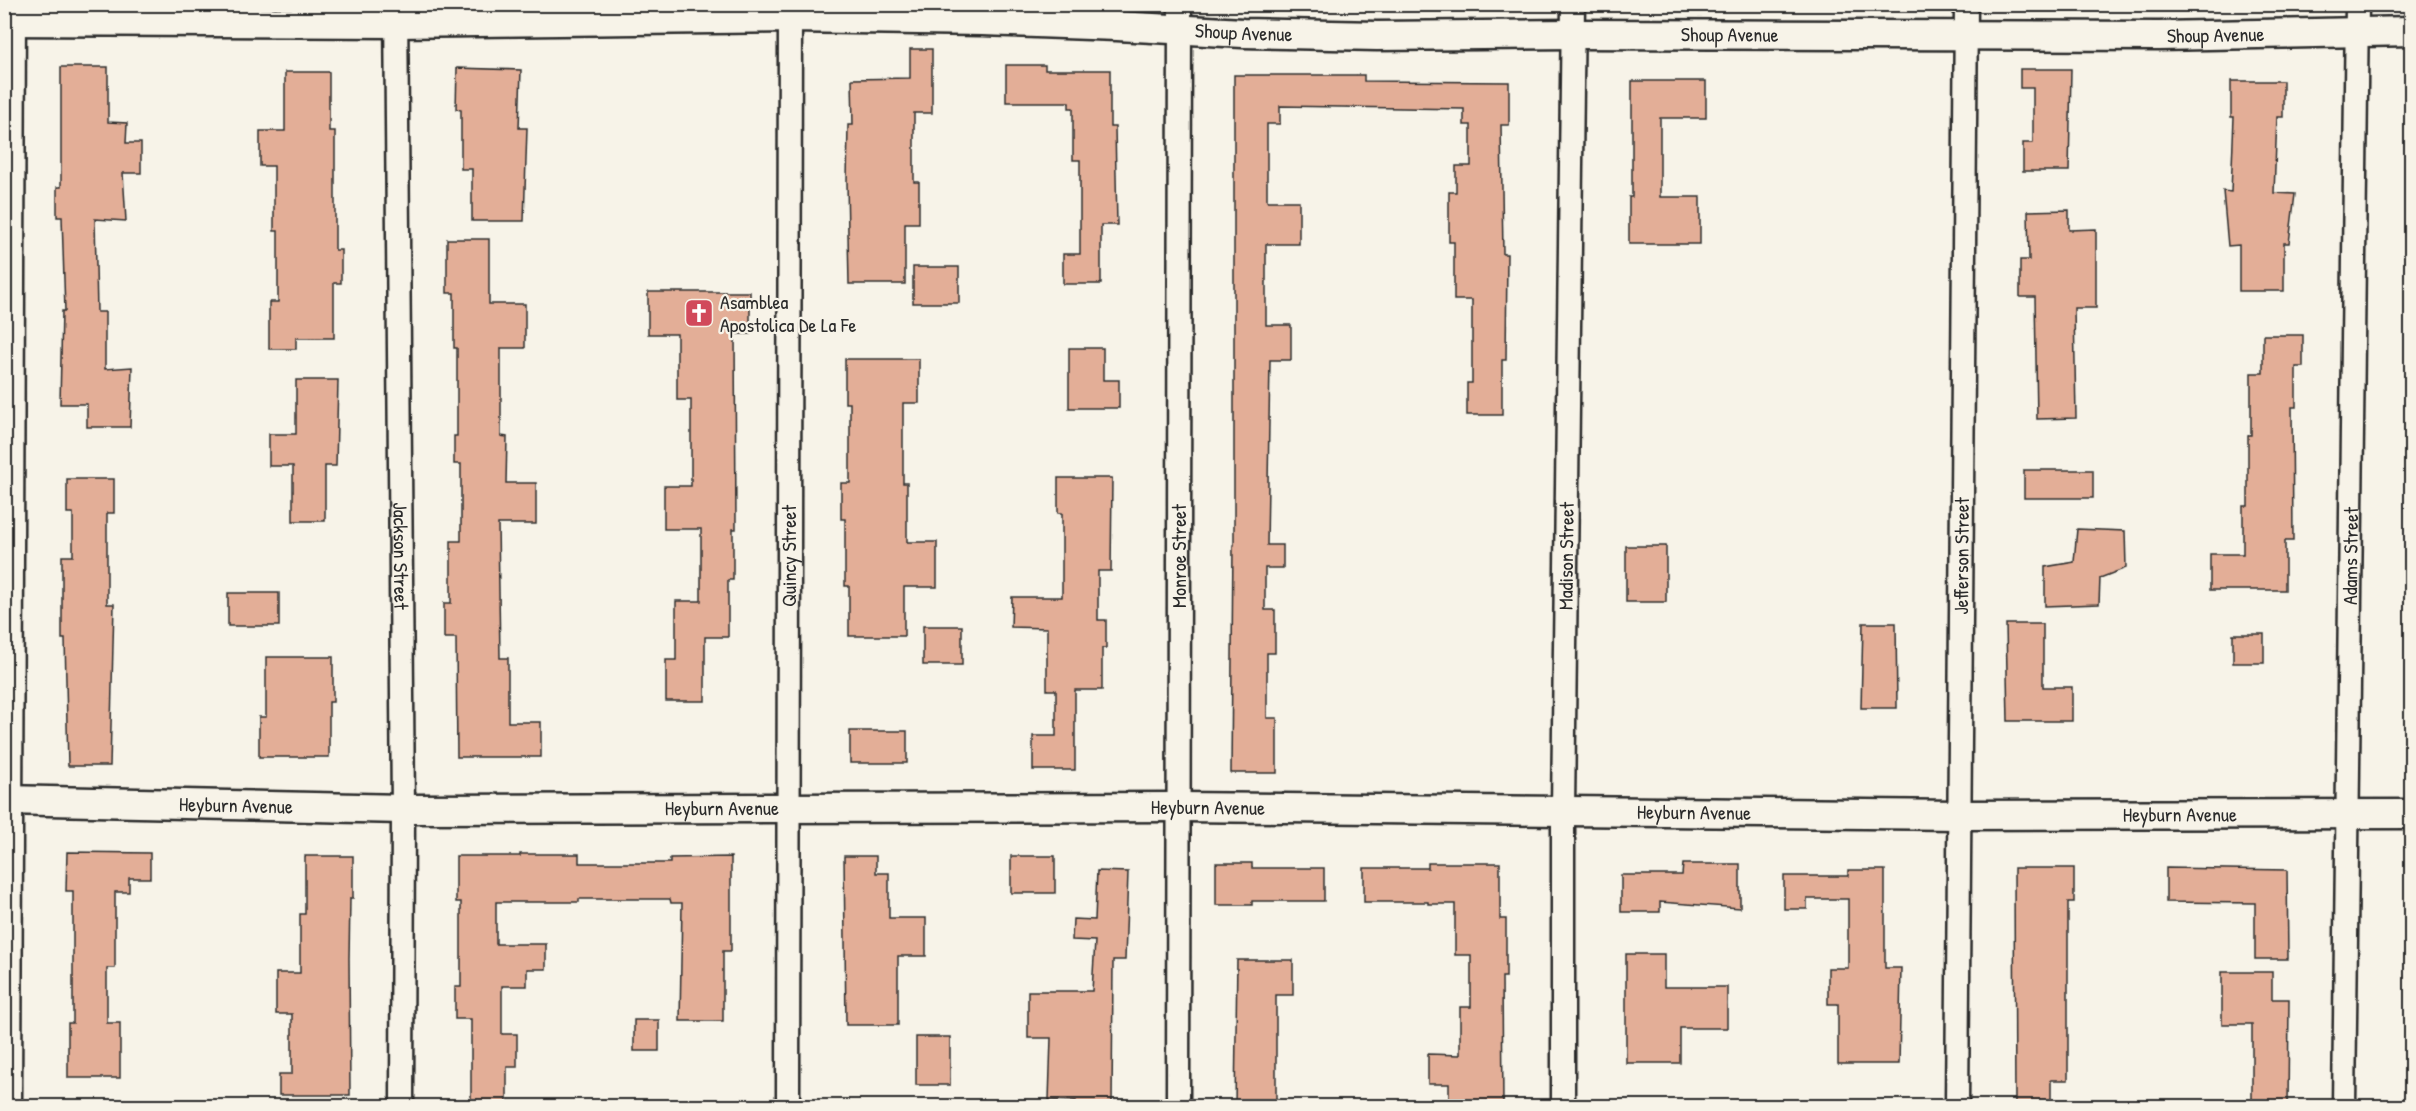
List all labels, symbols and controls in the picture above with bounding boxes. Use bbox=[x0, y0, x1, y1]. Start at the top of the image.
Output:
street label: Shoup Avenue bbox=[1194, 16, 1293, 47]
street label: Shoup Avenue bbox=[1681, 20, 1778, 48]
street label: Shoup Avenue bbox=[2167, 20, 2265, 49]
place label: Asamblea Apostolica De La Fe bbox=[720, 288, 856, 338]
church icon: Asamblea Apostolica De La Fe bbox=[683, 297, 715, 329]
street label: Jefferson Street bbox=[1947, 496, 1975, 615]
street label: Madison Street bbox=[1551, 501, 1580, 610]
street label: Jackson Street bbox=[387, 502, 415, 611]
street label: Monroe Street bbox=[1165, 503, 1192, 608]
street label: Quincy Street bbox=[775, 504, 802, 607]
street label: Adams Street bbox=[2336, 506, 2364, 605]
street label: Heyburn Avenue bbox=[179, 790, 293, 820]
street label: Heyburn Avenue bbox=[1151, 793, 1265, 821]
street label: Heyburn Avenue bbox=[665, 794, 779, 821]
street label: Heyburn Avenue bbox=[1637, 798, 1751, 826]
street label: Heyburn Avenue bbox=[2123, 800, 2237, 828]

